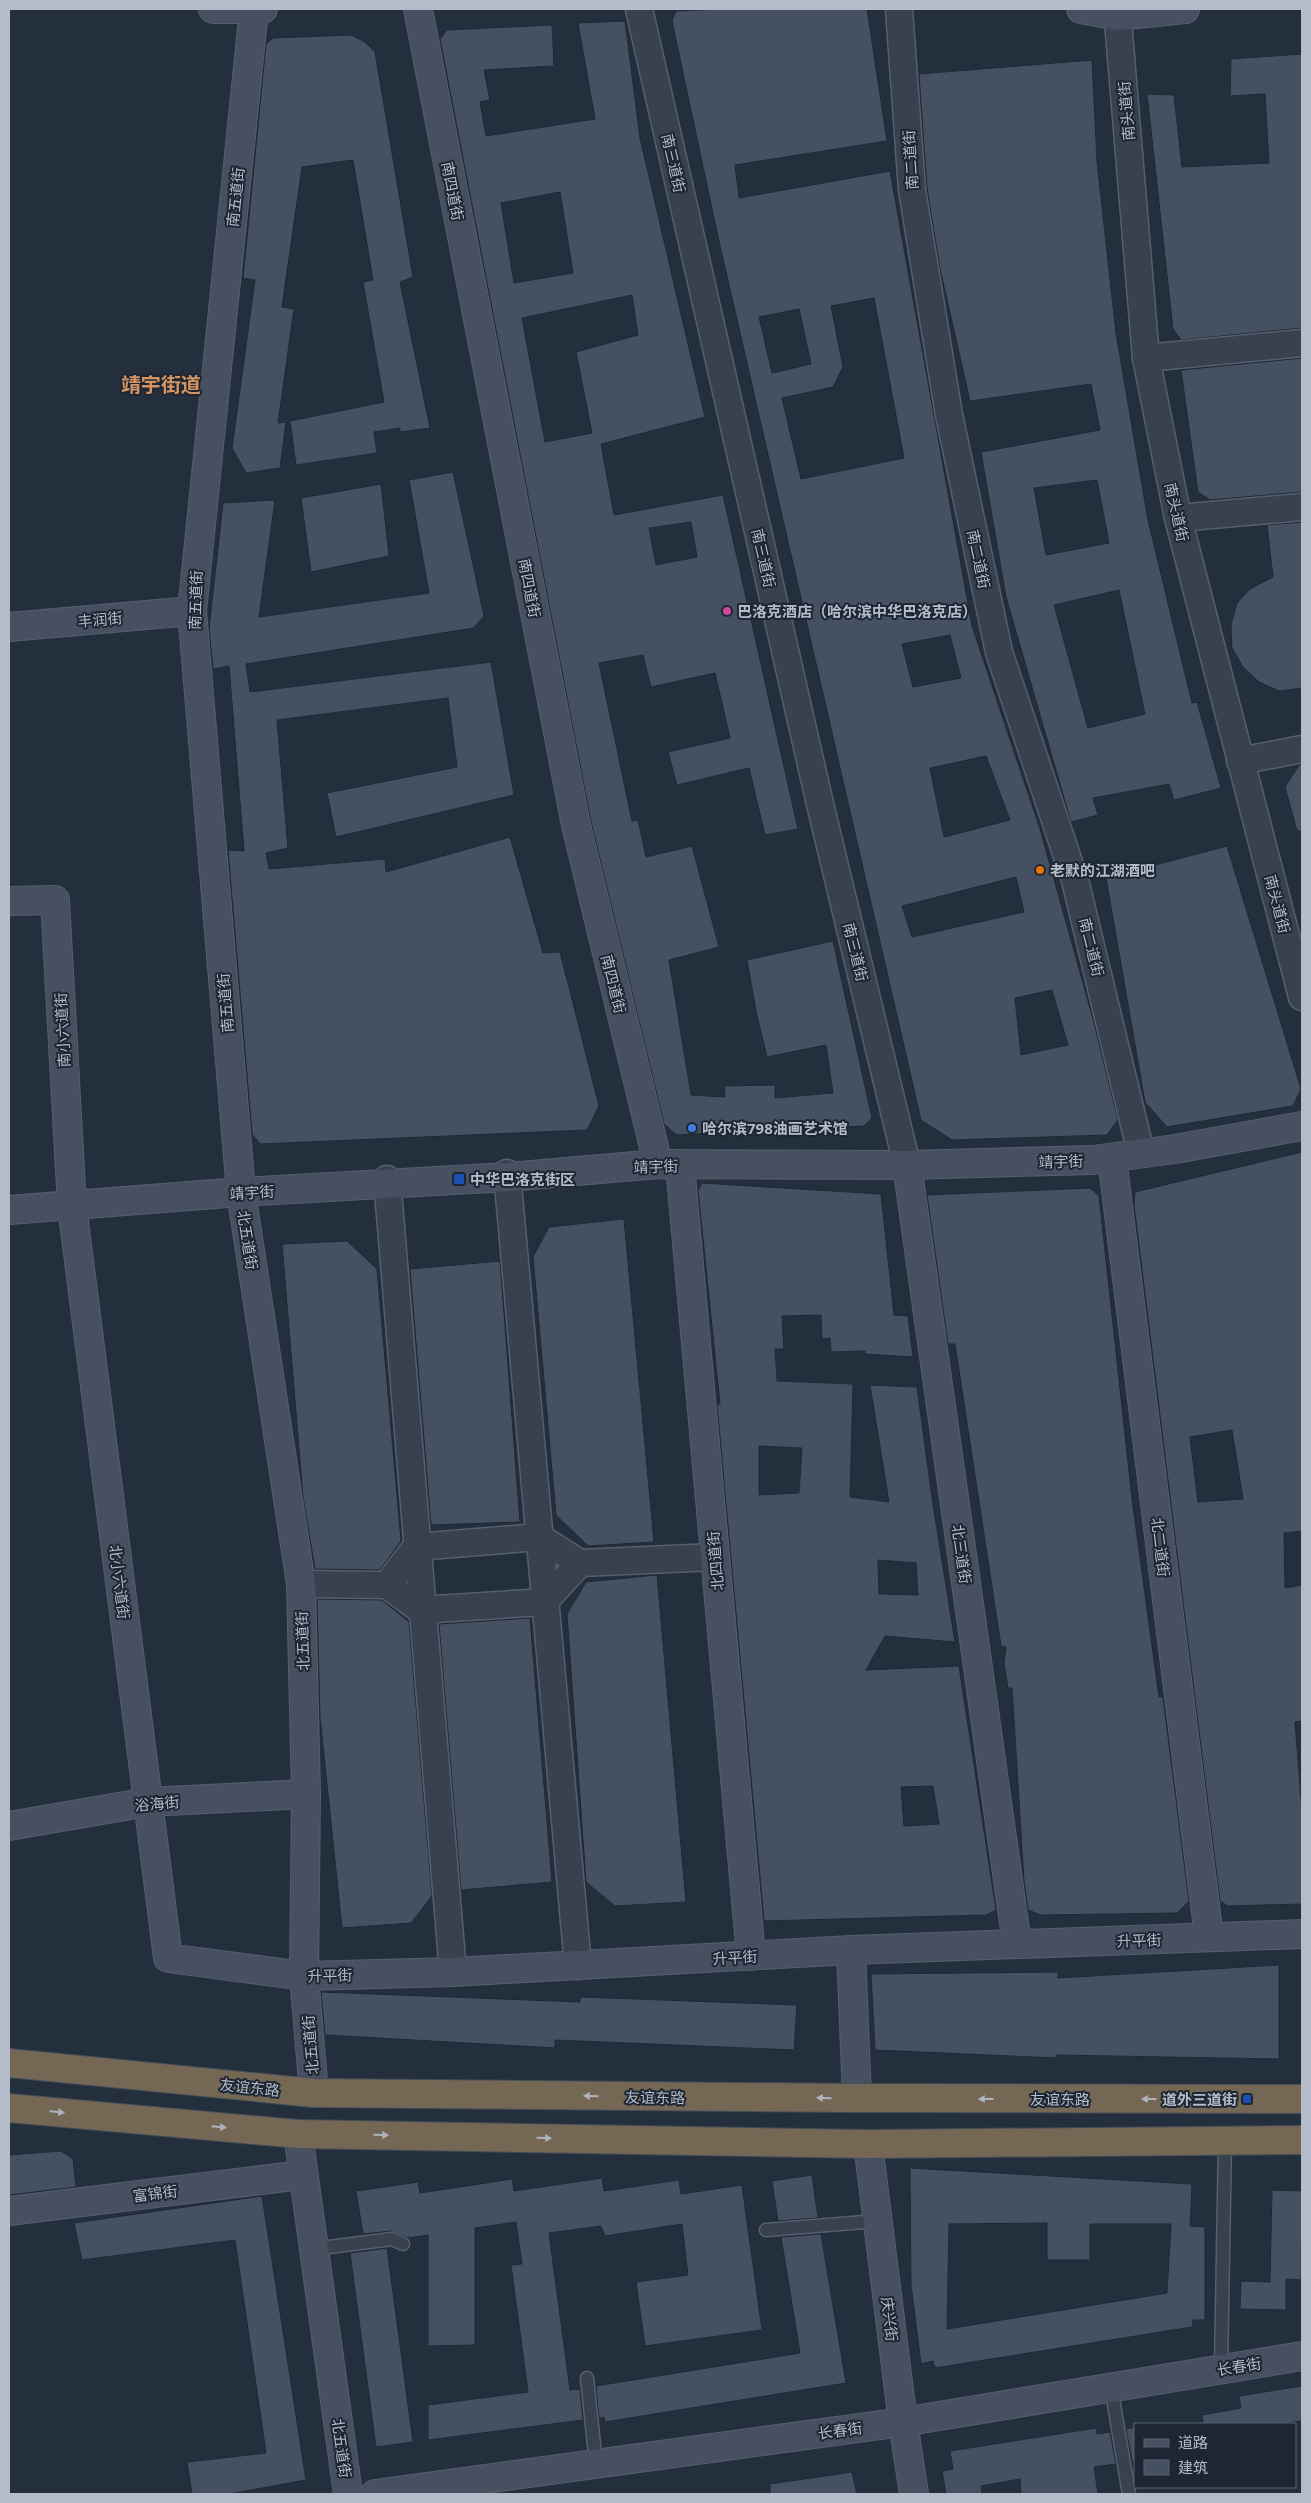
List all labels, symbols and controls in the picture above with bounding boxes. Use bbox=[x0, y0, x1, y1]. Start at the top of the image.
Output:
street label: 南头道街 bbox=[1113, 80, 1139, 142]
street label: 南二道街 bbox=[898, 129, 922, 191]
street label: 南三道街 bbox=[658, 132, 690, 194]
street label: 南四道街 bbox=[437, 160, 469, 222]
street label: 南五道街 bbox=[222, 166, 248, 228]
district label: 靖宇街道 bbox=[121, 371, 201, 398]
street label: 南头道街 bbox=[1161, 481, 1193, 543]
street label: 南三道街 bbox=[748, 527, 780, 589]
street label: 南二道街 bbox=[963, 528, 995, 590]
street label: 南四道街 bbox=[514, 557, 546, 619]
street label: 南五道街 bbox=[184, 570, 206, 630]
place label: 巴洛克酒店（哈尔滨中华巴洛克店） bbox=[737, 601, 977, 621]
marker: 巴洛克酒店（哈尔滨中华巴洛克店） bbox=[721, 605, 733, 617]
street label: 丰润街 bbox=[77, 607, 123, 631]
place label: 老默的江湖酒吧 bbox=[1050, 860, 1155, 880]
marker: 老默的江湖酒吧 bbox=[1034, 864, 1046, 876]
street label: 南头道街 bbox=[1261, 872, 1295, 936]
street label: 南二道街 bbox=[1075, 915, 1109, 979]
street label: 南三道街 bbox=[839, 920, 873, 984]
street label: 南四道街 bbox=[597, 952, 631, 1016]
street label: 南五道街 bbox=[212, 972, 238, 1034]
street label: 南小六道街 bbox=[50, 992, 74, 1068]
place label: 哈尔滨798油画艺术馆 bbox=[702, 1118, 848, 1138]
marker: 哈尔滨798油画艺术馆 bbox=[686, 1122, 698, 1134]
street label: 靖宇街 bbox=[1038, 1151, 1084, 1171]
street label: 靖宇街 bbox=[633, 1156, 679, 1176]
place label: 中华巴洛克街区 bbox=[470, 1169, 575, 1189]
marker: 中华巴洛克街区 bbox=[452, 1172, 466, 1186]
street label: 靖宇街 bbox=[229, 1181, 275, 1203]
street label: 北五道街 bbox=[233, 1209, 263, 1271]
street label: 北二道街 bbox=[1147, 1516, 1175, 1578]
street label: 北三道街 bbox=[948, 1523, 976, 1585]
street label: 北四道街 bbox=[702, 1530, 728, 1592]
street label: 北小六道街 bbox=[106, 1544, 134, 1620]
street label: 北五道街 bbox=[291, 1611, 313, 1671]
street label: 浴海街 bbox=[134, 1791, 180, 1815]
street label: 升平街 bbox=[1116, 1929, 1162, 1951]
street label: 升平街 bbox=[712, 1946, 758, 1968]
street label: 升平街 bbox=[307, 1965, 353, 1985]
street label: 北五道街 bbox=[297, 2014, 323, 2076]
street label: 友谊东路 bbox=[219, 2074, 281, 2100]
street label: 友谊东路 bbox=[625, 2086, 685, 2108]
street label: 友谊东路 bbox=[1030, 2089, 1090, 2109]
place label: 道外三道街 bbox=[1162, 2089, 1237, 2109]
one-way arrow bbox=[583, 2092, 599, 2100]
marker: 道外三道街 bbox=[1241, 2093, 1253, 2105]
one-way arrow bbox=[815, 2094, 831, 2102]
one-way arrow bbox=[978, 2095, 994, 2103]
one-way arrow bbox=[1140, 2095, 1156, 2103]
one-way arrow bbox=[50, 2109, 66, 2117]
one-way arrow bbox=[211, 2123, 227, 2131]
one-way arrow bbox=[374, 2131, 390, 2139]
one-way arrow bbox=[536, 2134, 552, 2142]
street label: 富锦街 bbox=[131, 2180, 179, 2206]
street label: 庆兴街 bbox=[877, 2295, 903, 2343]
street label: 长春街 bbox=[1215, 2353, 1263, 2379]
street label: 北五道街 bbox=[328, 2417, 356, 2479]
street label: 长春街 bbox=[816, 2417, 864, 2443]
legend bbox=[1134, 2423, 1296, 2488]
text: 道路 bbox=[1178, 2432, 1208, 2452]
text: 建筑 bbox=[1178, 2457, 1208, 2477]

